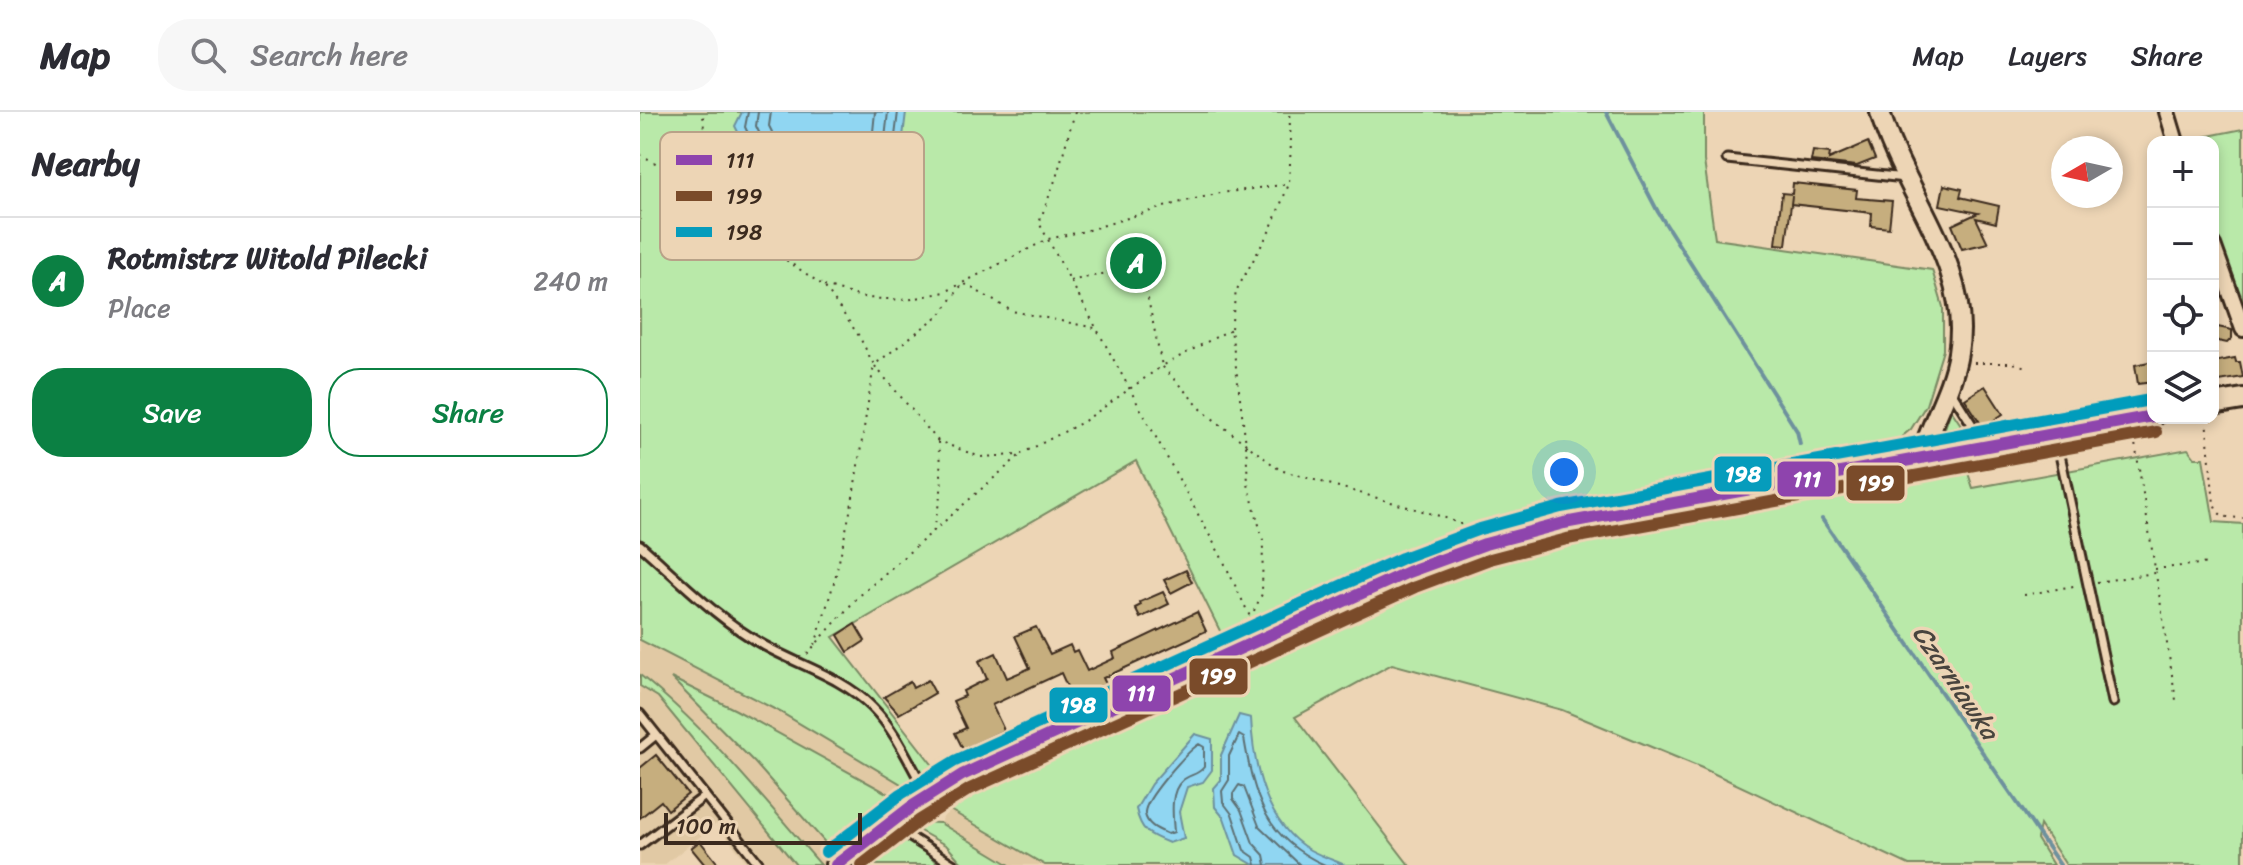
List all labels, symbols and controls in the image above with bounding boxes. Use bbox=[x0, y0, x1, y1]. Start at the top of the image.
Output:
search box bbox=[158, 19, 718, 91]
text: Map bbox=[40, 22, 110, 89]
text: Search here bbox=[250, 28, 408, 82]
text: Map bbox=[1912, 31, 1964, 80]
text: Layers bbox=[2008, 31, 2087, 80]
text: Share bbox=[2131, 31, 2203, 80]
icon: search bbox=[186, 33, 230, 77]
legend bbox=[660, 132, 924, 260]
text: Nearby bbox=[32, 134, 140, 194]
north arrow bbox=[2051, 136, 2123, 208]
map controls bbox=[2147, 136, 2219, 424]
button: + bbox=[2147, 136, 2219, 208]
text: 111 bbox=[726, 141, 754, 180]
text: 199 bbox=[726, 177, 762, 216]
button: − bbox=[2147, 208, 2219, 280]
text: 198 bbox=[726, 213, 762, 252]
text: Rotmistrz Witold Pilecki bbox=[108, 231, 427, 285]
pin: A bbox=[1110, 233, 1162, 293]
text: A bbox=[49, 258, 67, 304]
text: 240 m bbox=[534, 258, 608, 304]
button: locate bbox=[2147, 280, 2219, 352]
text: Place bbox=[108, 285, 171, 331]
button: layers bbox=[2147, 352, 2219, 424]
button: Save bbox=[32, 368, 312, 457]
button: Share bbox=[328, 368, 608, 457]
your location bbox=[1544, 452, 1584, 492]
line badge: 198 bbox=[1713, 455, 1773, 493]
text: 198 bbox=[1725, 455, 1762, 494]
line badge: 111 bbox=[1776, 460, 1837, 498]
text: 111 bbox=[1793, 460, 1822, 499]
line badge: 199 bbox=[1845, 464, 1906, 502]
text: 199 bbox=[1858, 464, 1895, 503]
water label: Czarniawka bbox=[1900, 615, 2013, 751]
line badge: 199 bbox=[1188, 657, 1249, 696]
text: 199 bbox=[1200, 657, 1237, 696]
line badge: 111 bbox=[1111, 674, 1172, 713]
text: 111 bbox=[1127, 674, 1156, 713]
line badge: 198 bbox=[1048, 686, 1109, 724]
text: 198 bbox=[1060, 686, 1097, 725]
text: 100 m bbox=[676, 807, 736, 846]
scale bar bbox=[664, 809, 862, 845]

